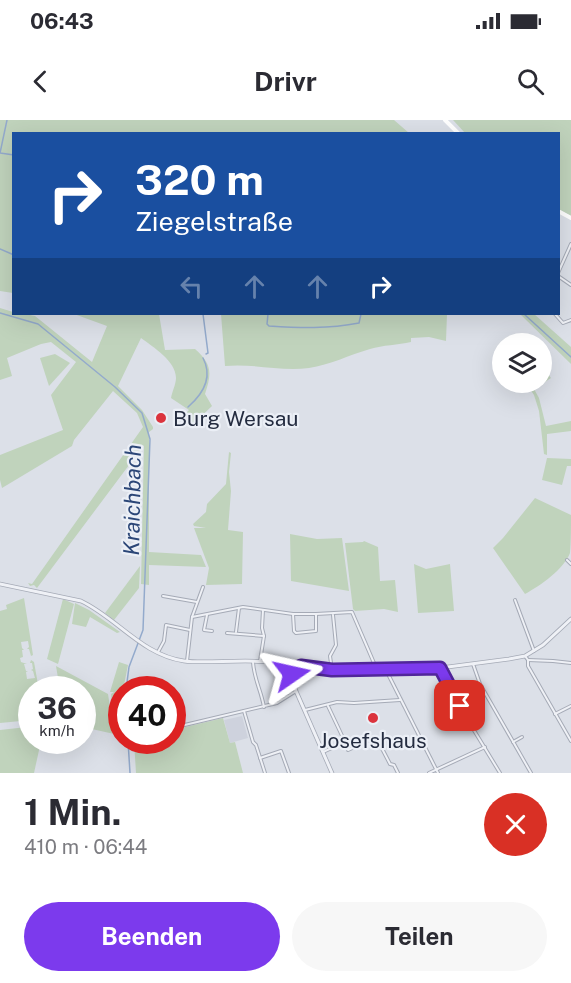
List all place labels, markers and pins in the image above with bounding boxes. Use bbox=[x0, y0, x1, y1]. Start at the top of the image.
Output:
place label: Burg Wersau bbox=[173, 406, 299, 431]
marker: Burg Wersau bbox=[154, 411, 168, 425]
pin bbox=[434, 680, 485, 731]
marker: Josefshaus bbox=[366, 711, 380, 725]
place label: Josefshaus bbox=[319, 728, 427, 753]

